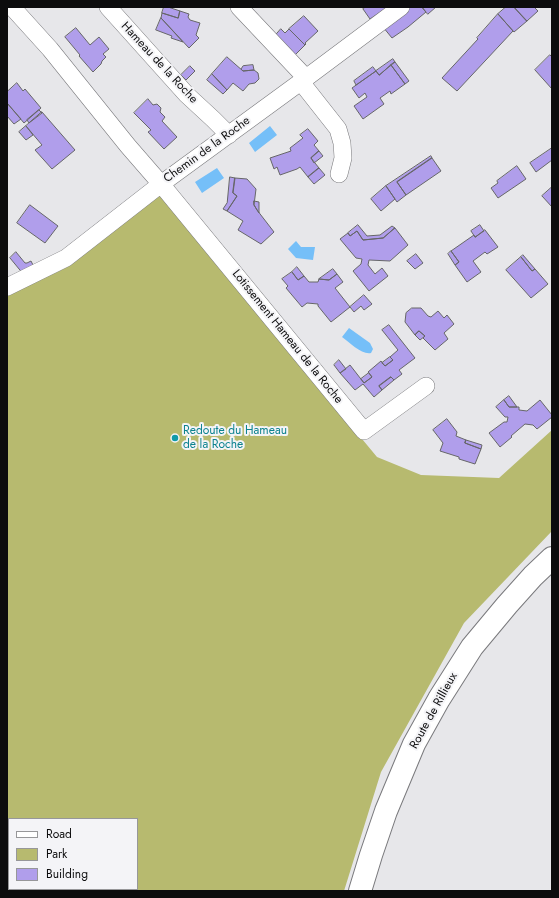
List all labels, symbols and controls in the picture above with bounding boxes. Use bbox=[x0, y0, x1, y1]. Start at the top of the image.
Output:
street label: Hameau de la Roche bbox=[118, 19, 200, 107]
street label: Chemin de la Roche bbox=[161, 114, 253, 186]
street label: Lotissement Hameau de la Roche bbox=[229, 267, 345, 407]
place label: Redoute du Hameau de la Roche bbox=[183, 424, 287, 452]
marker: Redoute du Hameau de la Roche bbox=[170, 433, 180, 443]
street label: Route de Rillieux bbox=[407, 670, 461, 752]
legend bbox=[8, 818, 138, 890]
text: Road bbox=[46, 825, 72, 843]
text: Park bbox=[46, 845, 67, 863]
text: Building bbox=[46, 865, 88, 883]

